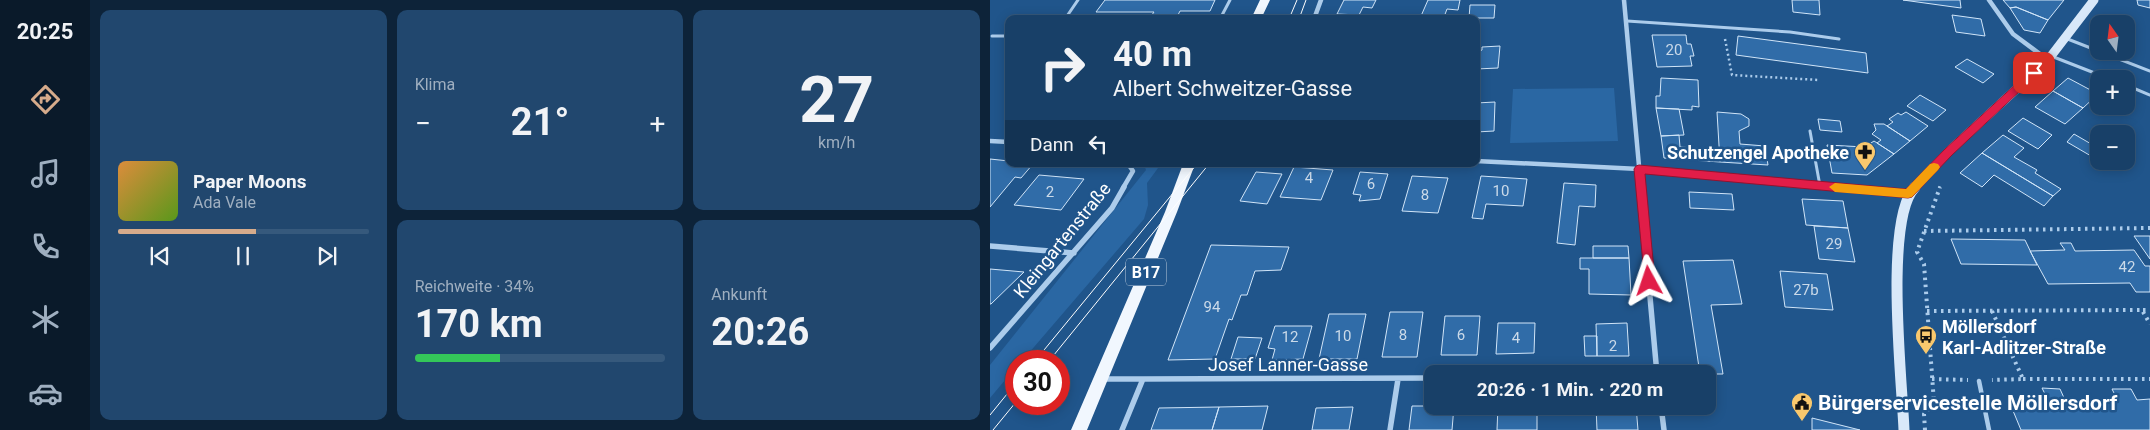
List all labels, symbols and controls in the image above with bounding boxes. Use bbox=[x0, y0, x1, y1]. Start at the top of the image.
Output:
north arrow bbox=[2090, 15, 2135, 60]
map controls bbox=[2090, 15, 2135, 170]
text: 20:25 bbox=[17, 19, 73, 44]
text: 40 m bbox=[1113, 34, 1192, 75]
icon: right bbox=[1030, 35, 1095, 100]
house number: 20 bbox=[1666, 41, 1682, 59]
pin bbox=[2013, 52, 2055, 94]
icon: arrive bbox=[2020, 59, 2048, 87]
text: 27 bbox=[799, 62, 874, 138]
button: + bbox=[2090, 70, 2135, 115]
text: Klima bbox=[415, 75, 455, 94]
text: Albert Schweitzer-Gasse bbox=[1113, 76, 1352, 101]
icon: directions bbox=[28, 82, 63, 117]
text: 21° bbox=[511, 100, 569, 144]
text: − bbox=[415, 107, 431, 140]
text: + bbox=[649, 107, 665, 140]
button: − bbox=[2090, 125, 2135, 170]
icon: left bbox=[1084, 130, 1112, 158]
text: km/h bbox=[818, 133, 855, 152]
text: Dann bbox=[1030, 133, 1074, 156]
pharmacy icon: Schutzengel Apotheke bbox=[1853, 140, 1877, 171]
place label: Schutzengel Apotheke bbox=[1667, 142, 1849, 163]
icon: music bbox=[28, 156, 63, 191]
house number: 4 bbox=[1305, 169, 1314, 187]
text: Paper Moons bbox=[193, 170, 306, 193]
house number: 6 bbox=[1367, 175, 1375, 193]
street label: Kleingartenstraße bbox=[1009, 178, 1115, 302]
house number: 10 bbox=[1493, 182, 1509, 200]
house number: 2 bbox=[1046, 183, 1054, 201]
house number: 8 bbox=[1421, 186, 1429, 204]
text: Ada Vale bbox=[193, 193, 256, 212]
icon: phone bbox=[28, 229, 63, 264]
house number: 29 bbox=[1826, 235, 1842, 253]
icon: previous bbox=[146, 242, 174, 270]
icon: pause bbox=[229, 242, 257, 270]
icon: next bbox=[313, 242, 341, 270]
position arrow bbox=[1622, 254, 1674, 306]
road number: B17 bbox=[1126, 258, 1166, 286]
house number: 42 bbox=[2119, 258, 2135, 276]
text: Reichweite · 34% bbox=[415, 277, 534, 296]
house number: 27b bbox=[1793, 281, 1819, 299]
text: Ankunft bbox=[711, 285, 767, 304]
house number: 94 bbox=[1204, 298, 1221, 316]
icon: climate bbox=[28, 302, 63, 337]
text: 170 km bbox=[415, 302, 543, 346]
text: 20:26 bbox=[711, 310, 809, 354]
place label: Möllersdorf Karl-Adlitzer-Straße bbox=[1942, 316, 2106, 358]
bus stop icon: Möllersdorf Karl-Adlitzer-Straße bbox=[1914, 324, 1938, 355]
house number: 8 bbox=[1399, 326, 1407, 344]
house number: 6 bbox=[1457, 326, 1465, 344]
house number: 10 bbox=[1335, 327, 1351, 345]
house number: 12 bbox=[1282, 328, 1298, 346]
house number: 4 bbox=[1512, 329, 1521, 347]
house number: 2 bbox=[1609, 337, 1617, 355]
speed limit sign: 30 bbox=[1005, 350, 1070, 415]
street label: Josef Lanner-Gasse bbox=[1208, 354, 1368, 375]
icon: car bbox=[28, 376, 63, 411]
text: 20:26 · 1 Min. · 220 m bbox=[1477, 378, 1663, 401]
public building icon: Bürgerservicestelle Möllersdorf bbox=[1790, 391, 1814, 422]
place label: Bürgerservicestelle Möllersdorf bbox=[1818, 391, 2118, 415]

